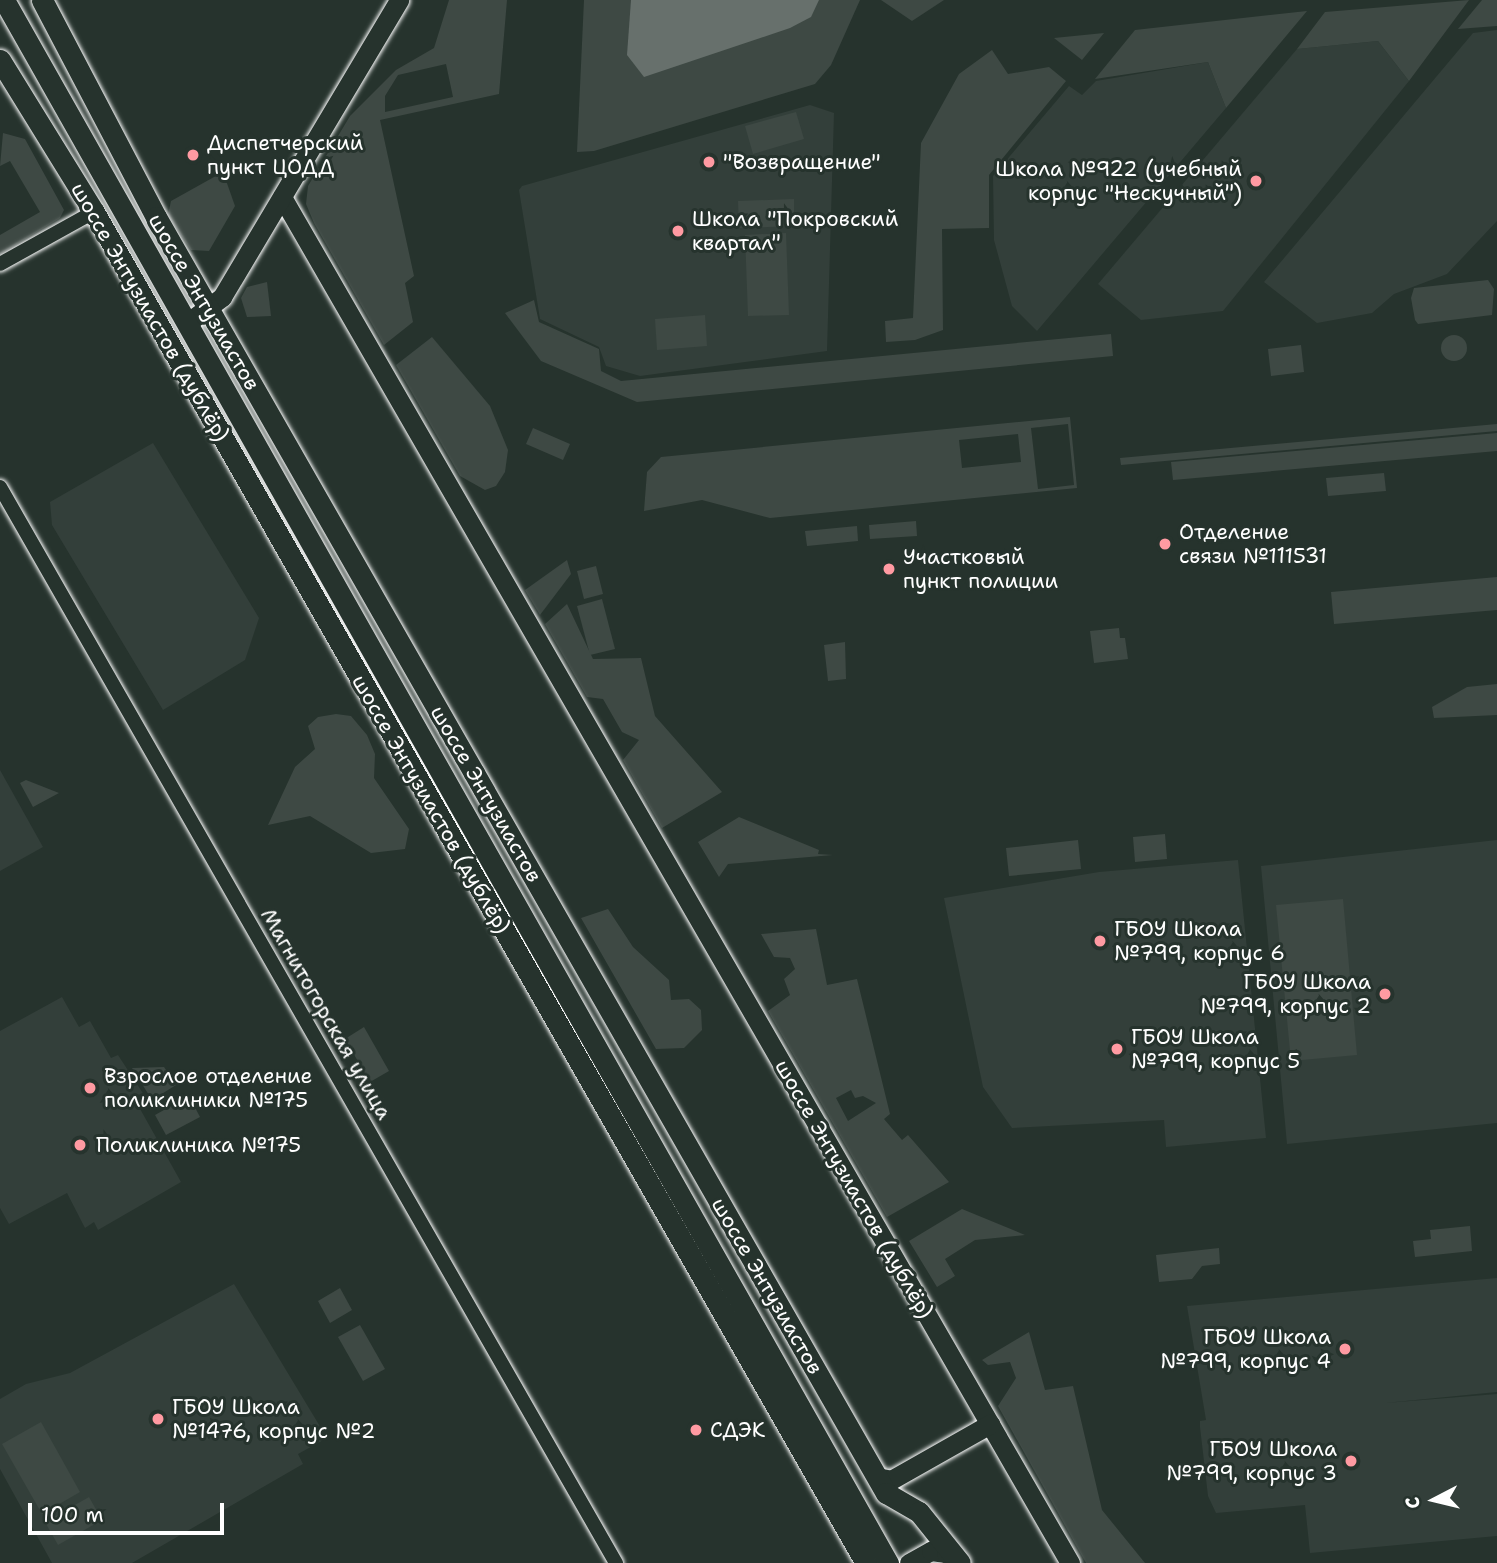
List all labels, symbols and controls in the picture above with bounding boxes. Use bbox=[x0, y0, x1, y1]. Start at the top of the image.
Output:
place label: Диспетчерский пункт ЦОДД bbox=[207, 130, 363, 180]
marker: Диспетчерский пункт ЦОДД bbox=[185, 147, 201, 163]
place label: "Возвращение" bbox=[723, 149, 881, 175]
marker: "Возвращение" bbox=[701, 154, 717, 170]
place label: Школа №922 (учебный корпус "Нескучный") bbox=[995, 156, 1242, 206]
marker: Школа №922 (учебный корпус "Нескучный") bbox=[1248, 173, 1264, 189]
street label: шоссе Энтузиастов (дублёр) bbox=[66, 178, 234, 446]
place label: Школа "Покровский квартал" bbox=[692, 206, 898, 256]
street label: шоссе Энтузиастов bbox=[143, 209, 265, 395]
marker: Школа "Покровский квартал" bbox=[670, 223, 686, 239]
place label: Отделение связи №111531 bbox=[1179, 519, 1327, 569]
marker: Отделение связи №111531 bbox=[1157, 536, 1173, 552]
place label: Участковый пункт полиции bbox=[903, 544, 1058, 594]
marker: Участковый пункт полиции bbox=[881, 561, 897, 577]
street label: шоссе Энтузиастов (дублёр) bbox=[347, 670, 515, 938]
street label: шоссе Энтузиастов bbox=[425, 701, 547, 887]
street label: Магнитогорская улица bbox=[255, 904, 397, 1124]
place label: ГБОУ Школа №799, корпус 6 bbox=[1114, 916, 1286, 966]
marker: ГБОУ Школа №799, корпус 6 bbox=[1092, 933, 1108, 949]
place label: ГБОУ Школа №799, корпус 2 bbox=[1199, 969, 1371, 1019]
marker: ГБОУ Школа №799, корпус 2 bbox=[1377, 986, 1393, 1002]
place label: ГБОУ Школа №799, корпус 5 bbox=[1131, 1024, 1301, 1074]
marker: ГБОУ Школа №799, корпус 5 bbox=[1109, 1041, 1125, 1057]
street label: шоссе Энтузиастов (дублёр) bbox=[770, 1055, 938, 1323]
place label: Взрослое отделение поликлиники №175 bbox=[104, 1063, 312, 1113]
marker: Взрослое отделение поликлиники №175 bbox=[82, 1080, 98, 1096]
place label: Поликлиника №175 bbox=[96, 1132, 301, 1158]
marker: Поликлиника №175 bbox=[70, 1135, 90, 1155]
street label: шоссе Энтузиастов bbox=[706, 1193, 828, 1379]
place label: ГБОУ Школа №799, корпус 4 bbox=[1159, 1324, 1331, 1374]
marker: ГБОУ Школа №799, корпус 4 bbox=[1337, 1341, 1353, 1357]
place label: ГБОУ Школа №1476, корпус №2 bbox=[172, 1394, 376, 1444]
marker: ГБОУ Школа №1476, корпус №2 bbox=[150, 1411, 166, 1427]
place label: СДЭК bbox=[710, 1417, 765, 1443]
marker: СДЭК bbox=[688, 1422, 704, 1438]
place label: ГБОУ Школа №799, корпус 3 bbox=[1165, 1436, 1337, 1486]
marker: ГБОУ Школа №799, корпус 3 bbox=[1343, 1453, 1359, 1469]
north arrow bbox=[1399, 1465, 1469, 1535]
scale bar bbox=[32, 1490, 228, 1534]
text: С bbox=[1400, 1495, 1426, 1510]
text: 100 m bbox=[41, 1501, 104, 1529]

